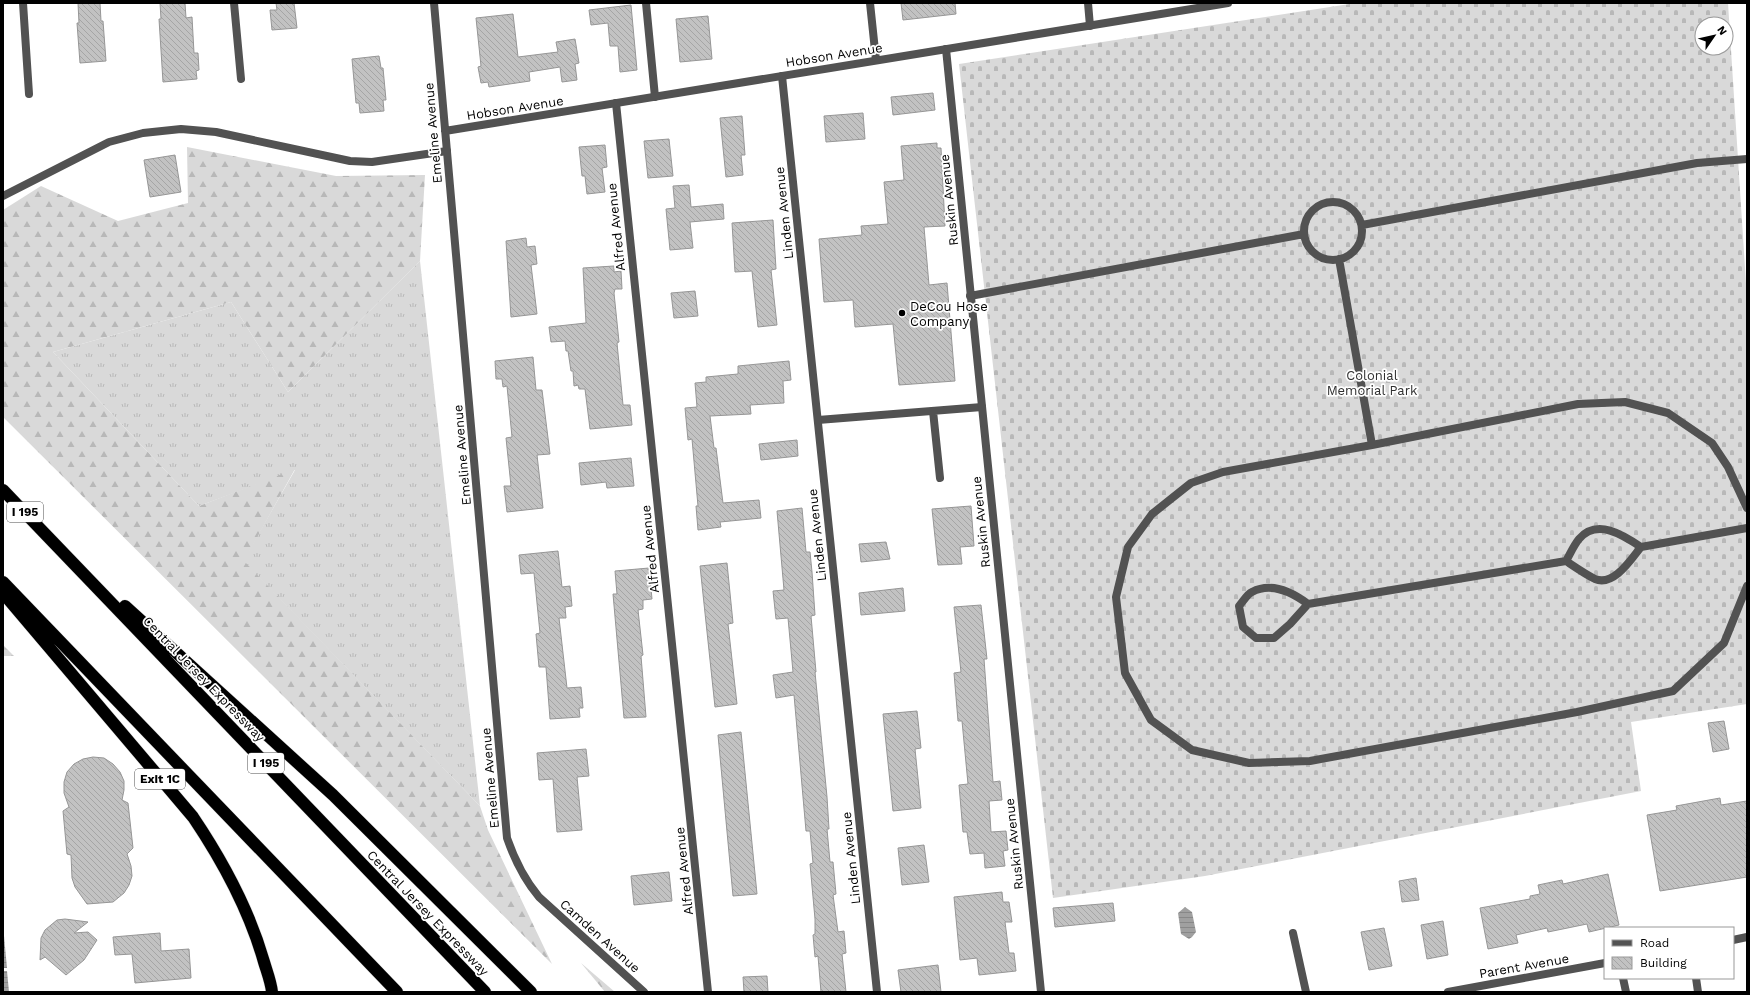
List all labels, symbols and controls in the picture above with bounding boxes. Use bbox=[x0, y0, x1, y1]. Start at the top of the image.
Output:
north arrow bbox=[1694, 16, 1734, 56]
text: N bbox=[1714, 24, 1730, 38]
street label: Hobson Avenue bbox=[784, 40, 884, 70]
street label: Emeline Avenue bbox=[421, 82, 445, 184]
street label: Hobson Avenue bbox=[465, 93, 565, 123]
street label: Ruskin Avenue bbox=[937, 153, 961, 247]
street label: Linden Avenue bbox=[772, 166, 796, 260]
street label: Alfred Avenue bbox=[604, 182, 628, 272]
place label: DeCou Hose Company bbox=[910, 299, 988, 329]
marker: DeCou Hose Company bbox=[897, 308, 907, 318]
park label: Colonial Memorial Park bbox=[1327, 368, 1418, 398]
street label: Emeline Avenue bbox=[450, 404, 474, 506]
street label: Ruskin Avenue bbox=[969, 475, 993, 569]
street label: Linden Avenue bbox=[805, 488, 829, 582]
road number: I 195 bbox=[7, 502, 43, 522]
street label: Alfred Avenue bbox=[638, 504, 662, 594]
street label: Central Jersey Expressway bbox=[140, 613, 268, 745]
street label: Emeline Avenue bbox=[478, 727, 502, 829]
road number: I 195 bbox=[248, 753, 284, 773]
road number: Exit 1C bbox=[135, 769, 185, 789]
street label: Ruskin Avenue bbox=[1002, 797, 1026, 891]
street label: Linden Avenue bbox=[839, 811, 863, 905]
street label: Alfred Avenue bbox=[672, 826, 696, 916]
street label: Central Jersey Expressway bbox=[364, 847, 492, 979]
street label: Camden Avenue bbox=[557, 896, 643, 976]
legend bbox=[1604, 927, 1734, 979]
text: Road bbox=[1640, 936, 1669, 950]
street label: Parent Avenue bbox=[1478, 951, 1570, 981]
text: Building bbox=[1640, 956, 1687, 970]

